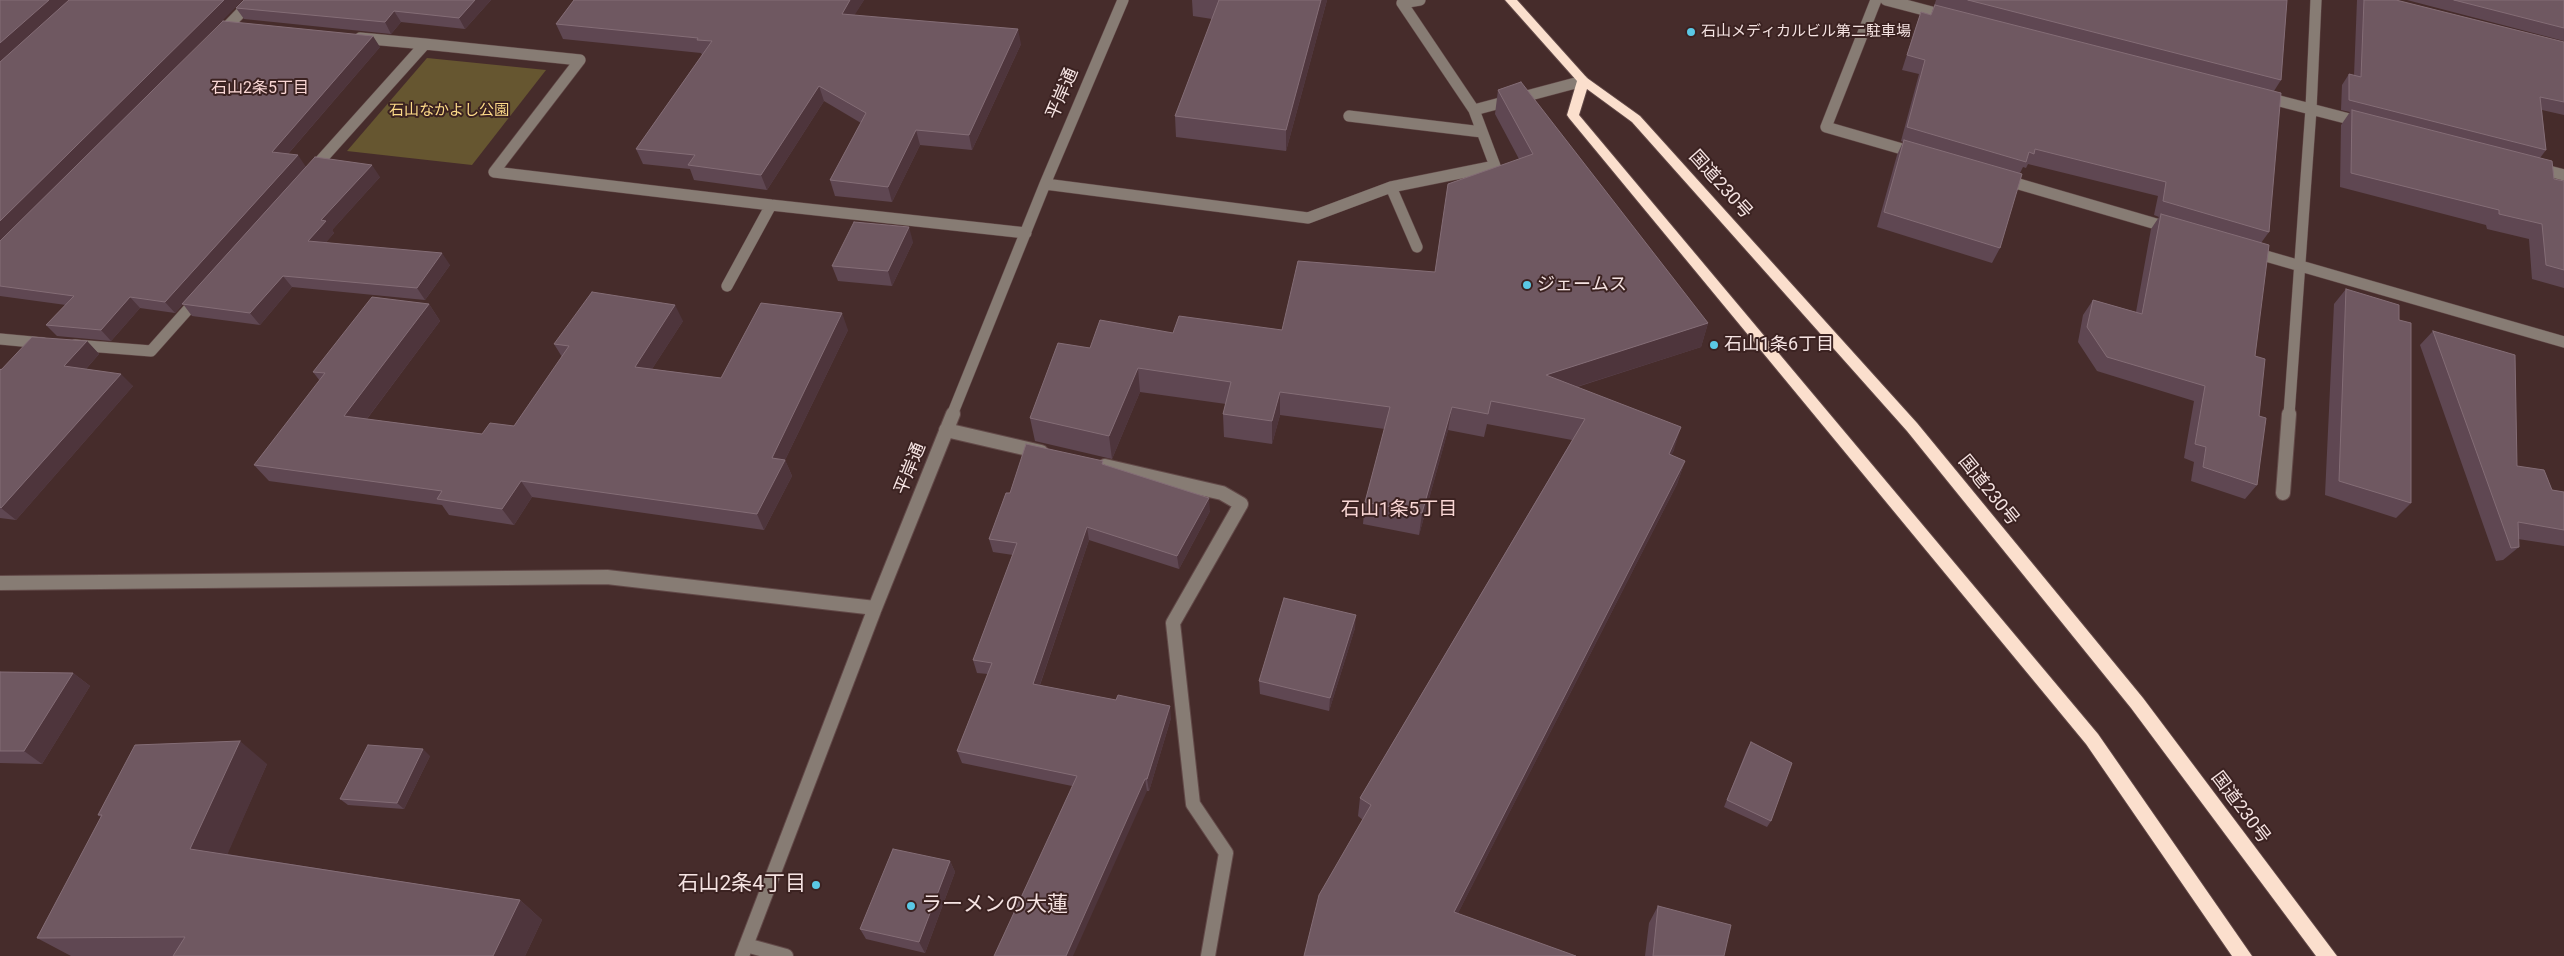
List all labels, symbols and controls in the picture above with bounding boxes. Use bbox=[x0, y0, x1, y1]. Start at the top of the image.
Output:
place label: 石山メディカルビル第二駐車場 bbox=[1701, 23, 1911, 41]
marker: 石山メディカルビル第二駐車場 bbox=[1685, 26, 1697, 38]
street label: 平岸通 bbox=[1043, 65, 1083, 123]
district label: 石山2条5丁目 bbox=[211, 79, 309, 99]
park label: 石山なかよし公園 bbox=[389, 102, 509, 120]
street label: 国道230号 bbox=[1684, 146, 1756, 224]
place label: ジェームス bbox=[1537, 274, 1627, 296]
marker: ジェームス bbox=[1521, 279, 1533, 291]
place label: 石山1条6丁目 bbox=[1724, 334, 1834, 356]
marker: 石山1条6丁目 bbox=[1708, 339, 1720, 351]
street label: 平岸通 bbox=[891, 440, 931, 498]
street label: 国道230号 bbox=[1953, 451, 2023, 531]
district label: 石山1条5丁目 bbox=[1341, 499, 1457, 521]
street label: 国道230号 bbox=[2206, 768, 2274, 848]
place label: 石山2条4丁目 bbox=[677, 872, 806, 898]
marker: 石山2条4丁目 bbox=[810, 879, 822, 891]
place label: ラーメンの大蓮 bbox=[921, 893, 1068, 919]
marker: ラーメンの大蓮 bbox=[905, 900, 917, 912]

